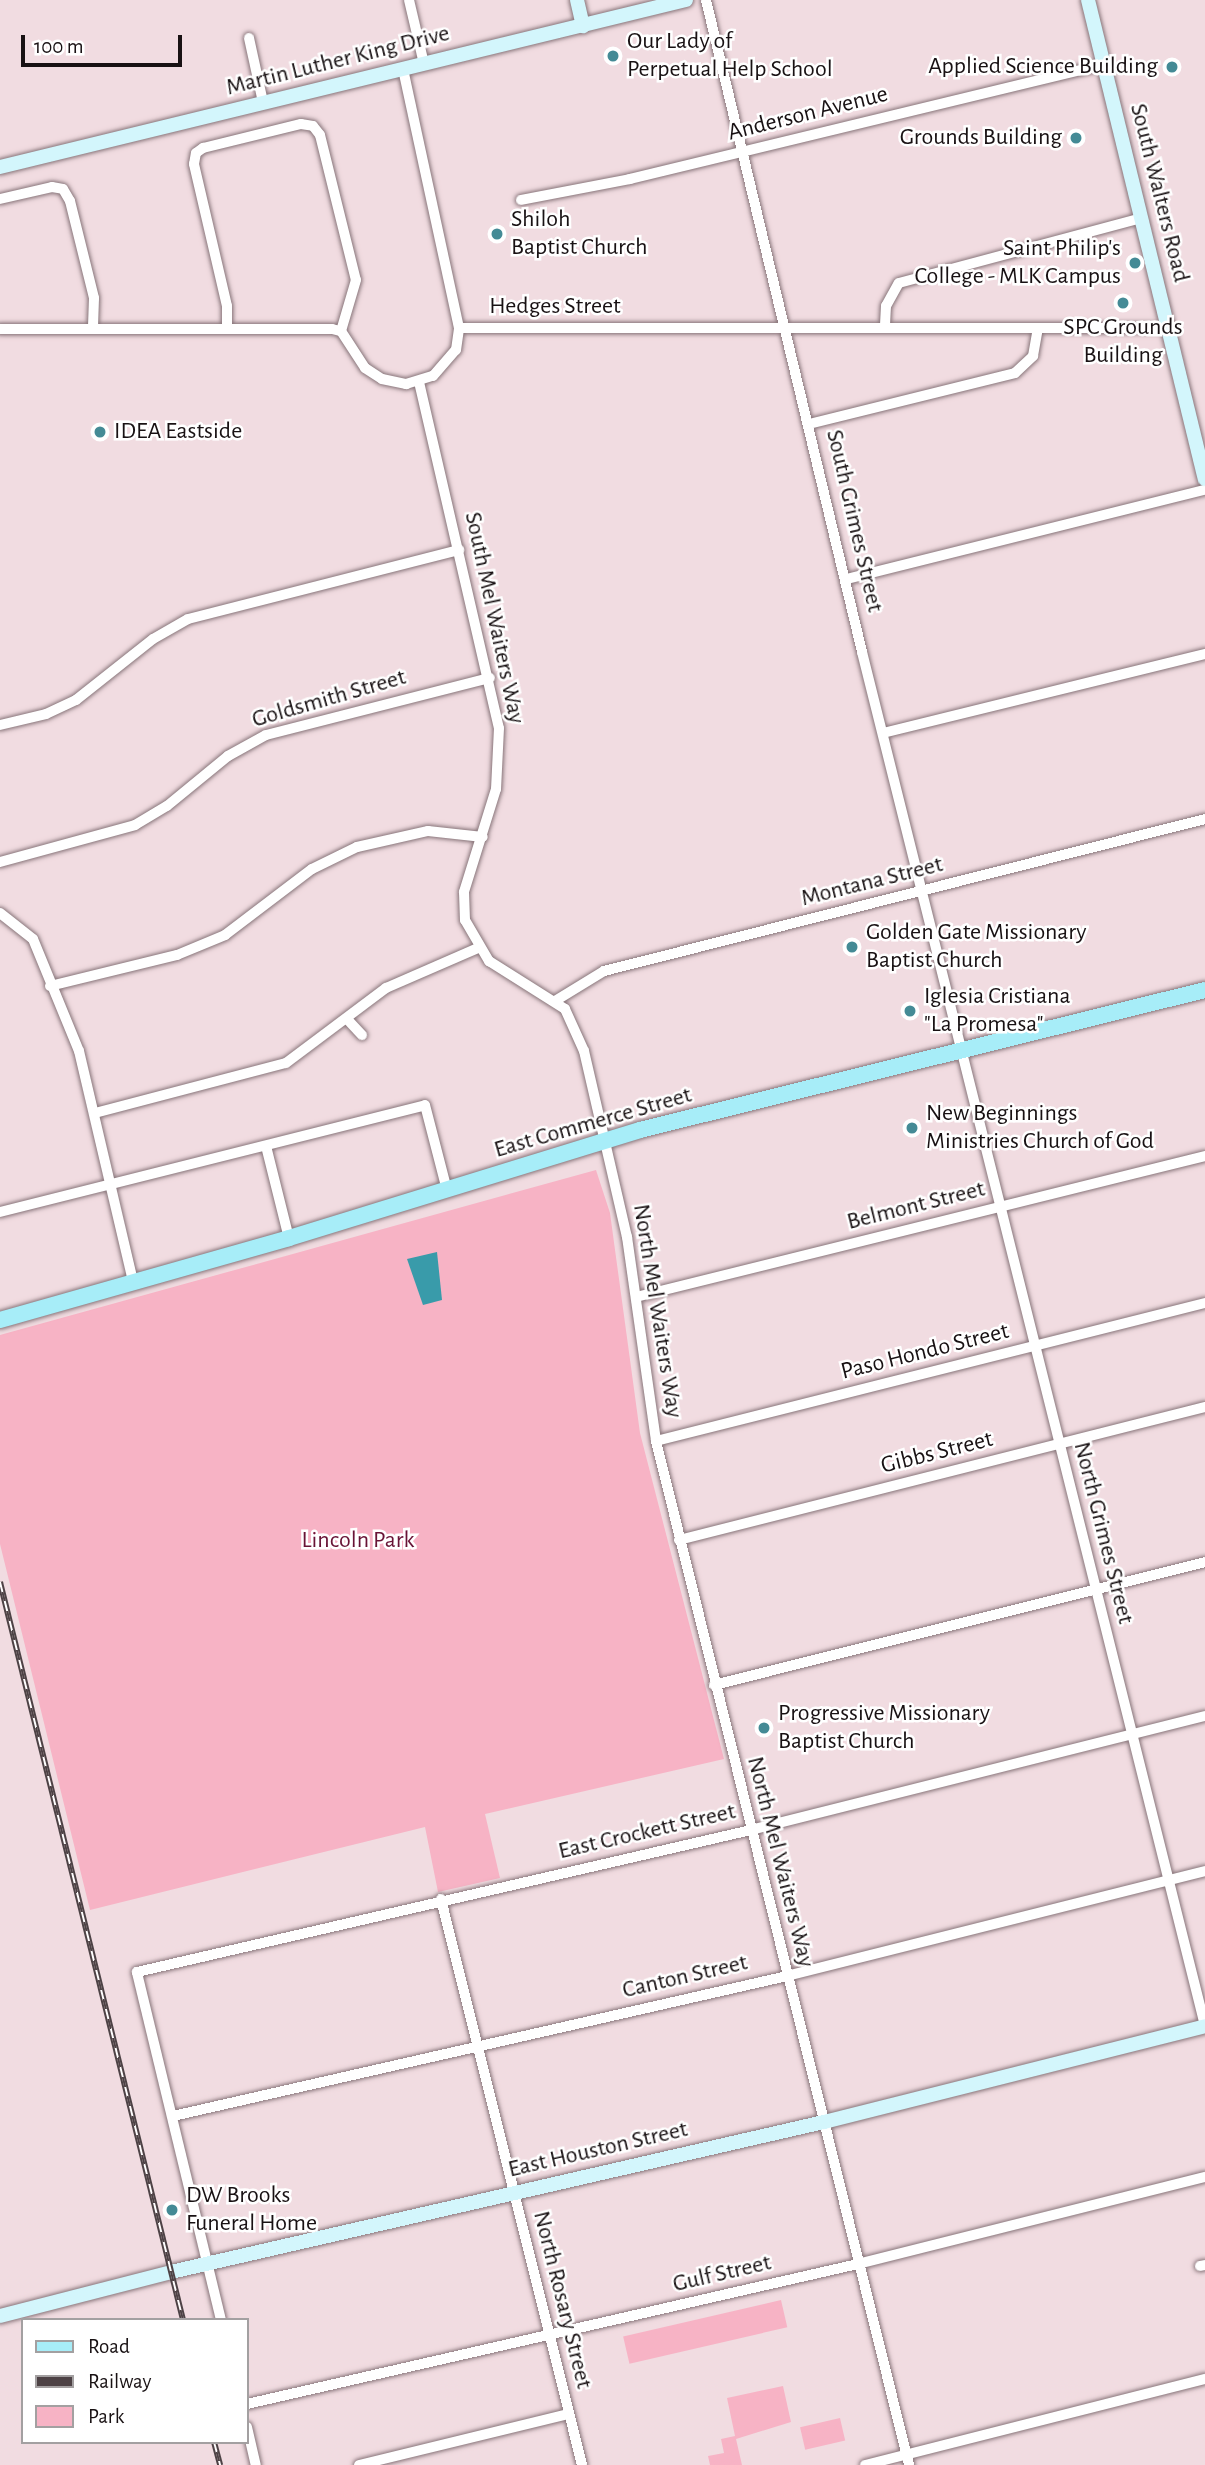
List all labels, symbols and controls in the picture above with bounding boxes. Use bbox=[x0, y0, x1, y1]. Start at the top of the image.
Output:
street label: Martin Luther King Drive bbox=[223, 19, 453, 103]
scale bar bbox=[24, 21, 186, 65]
place label: Our Lady of Perpetual Help School bbox=[627, 28, 833, 84]
text: 100 m bbox=[34, 36, 84, 57]
marker: Our Lady of Perpetual Help School bbox=[605, 48, 621, 64]
place label: Applied Science Building bbox=[928, 53, 1158, 81]
marker: Applied Science Building bbox=[1164, 59, 1180, 75]
street label: Anderson Avenue bbox=[725, 80, 891, 148]
street label: South Walters Road bbox=[1123, 101, 1195, 285]
place label: Grounds Building bbox=[900, 124, 1062, 152]
marker: Grounds Building bbox=[1068, 130, 1084, 146]
place label: Shiloh Baptist Church bbox=[511, 206, 648, 262]
marker: Shiloh Baptist Church bbox=[489, 226, 505, 242]
place label: Saint Philip's College - MLK Campus bbox=[915, 235, 1121, 291]
marker: Saint Philip's College - MLK Campus bbox=[1127, 255, 1143, 271]
street label: Hedges Street bbox=[489, 293, 621, 321]
marker: SPC Grounds Building bbox=[1115, 295, 1131, 311]
place label: SPC Grounds Building bbox=[1063, 314, 1183, 370]
place label: IDEA Eastside bbox=[114, 418, 242, 446]
marker: IDEA Eastside bbox=[92, 424, 108, 440]
street label: South Grimes Street bbox=[819, 427, 889, 615]
street label: South Mel Waiters Way bbox=[458, 510, 530, 726]
street label: Goldsmith Street bbox=[249, 663, 409, 735]
street label: Montana Street bbox=[798, 851, 946, 913]
place label: Golden Gate Missionary Baptist Church bbox=[866, 919, 1086, 975]
marker: Golden Gate Missionary Baptist Church bbox=[844, 939, 860, 955]
place label: Iglesia Cristiana "La Promesa" bbox=[924, 983, 1070, 1039]
marker: Iglesia Cristiana "La Promesa" bbox=[902, 1003, 918, 1019]
street label: East Commerce Street bbox=[491, 1081, 695, 1165]
place label: New Beginnings Ministries Church of God bbox=[926, 1100, 1154, 1156]
marker: New Beginnings Ministries Church of God bbox=[904, 1120, 920, 1136]
street label: Belmont Street bbox=[844, 1175, 988, 1237]
street label: North Mel Waiters Way bbox=[626, 1202, 688, 1420]
street label: Paso Hondo Street bbox=[838, 1317, 1012, 1387]
street label: Gibbs Street bbox=[878, 1425, 996, 1481]
street label: North Grimes Street bbox=[1066, 1439, 1140, 1627]
park label: Lincoln Park bbox=[302, 1527, 414, 1555]
place label: Progressive Missionary Baptist Church bbox=[778, 1700, 990, 1756]
marker: Progressive Missionary Baptist Church bbox=[756, 1720, 772, 1736]
street label: North Mel Waiters Way bbox=[740, 1754, 820, 1970]
street label: East Crockett Street bbox=[556, 1798, 738, 1866]
street label: Canton Street bbox=[620, 1949, 750, 2005]
street label: East Houston Street bbox=[506, 2115, 690, 2185]
place label: DW Brooks Funeral Home bbox=[186, 2182, 317, 2238]
marker: DW Brooks Funeral Home bbox=[164, 2202, 180, 2218]
street label: North Rosary Street bbox=[526, 2208, 598, 2392]
street label: Gulf Street bbox=[670, 2249, 774, 2299]
legend bbox=[21, 2318, 248, 2444]
text: Road bbox=[88, 2336, 130, 2357]
text: Railway bbox=[88, 2371, 151, 2392]
text: Park bbox=[88, 2406, 124, 2427]

